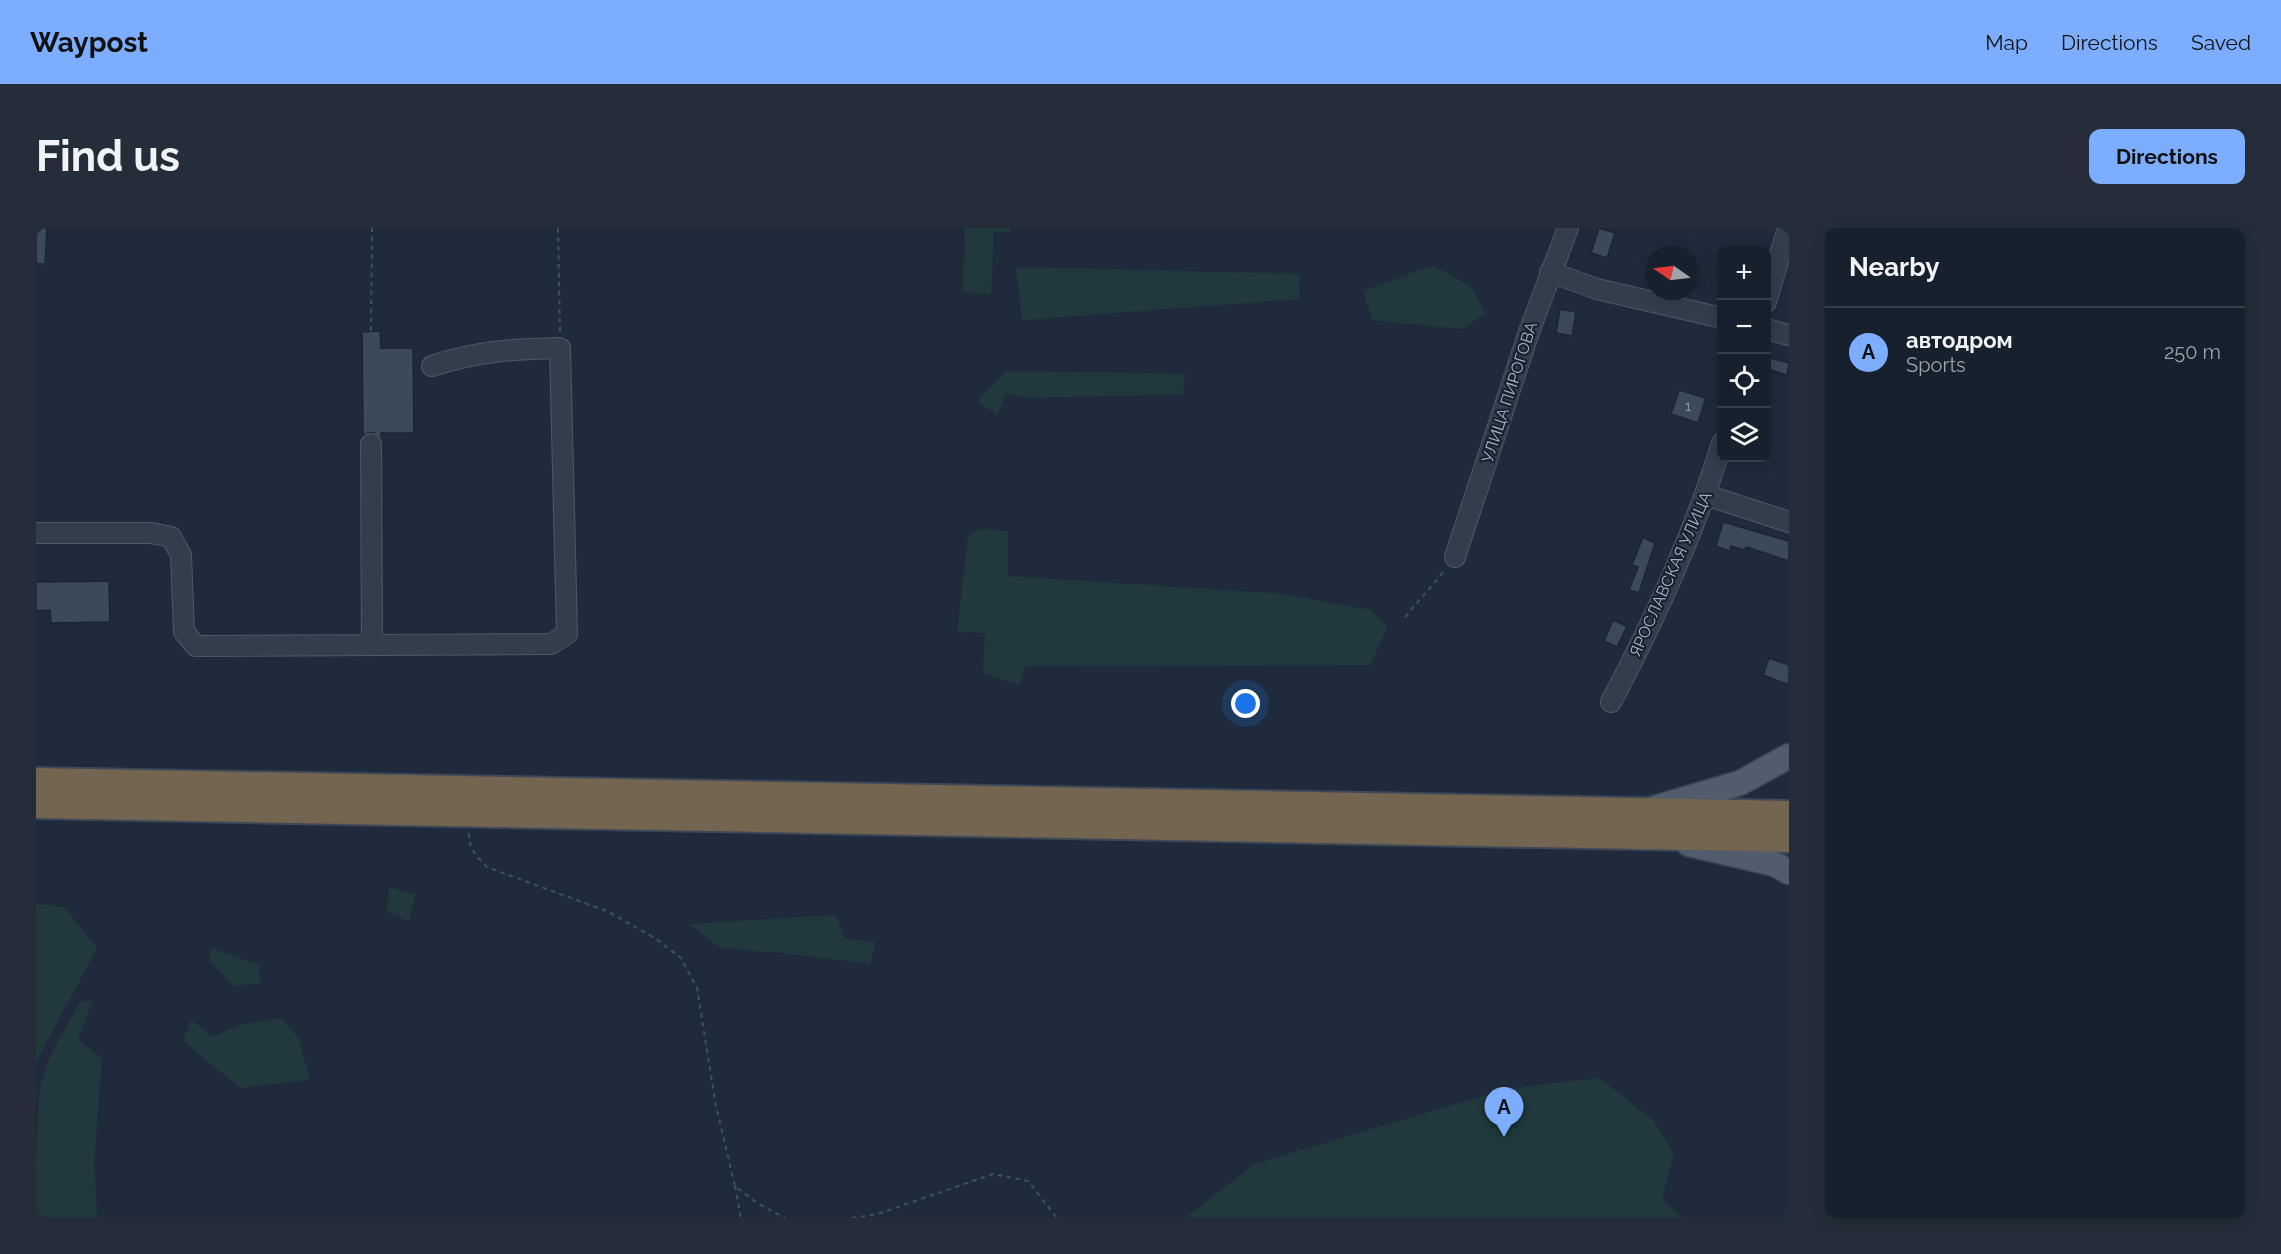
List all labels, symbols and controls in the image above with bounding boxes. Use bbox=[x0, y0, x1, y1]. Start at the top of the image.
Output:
text: Waypost bbox=[30, 26, 148, 59]
text: Map bbox=[1985, 30, 2028, 55]
text: Directions bbox=[2061, 30, 2158, 55]
text: Saved bbox=[2191, 30, 2251, 55]
button: Directions bbox=[2089, 129, 2245, 184]
text: Find us bbox=[36, 132, 180, 181]
north arrow bbox=[1645, 246, 1699, 300]
map controls bbox=[1717, 246, 1771, 462]
button: + bbox=[1717, 246, 1771, 300]
text: Nearby bbox=[1849, 252, 1939, 282]
button: − bbox=[1717, 300, 1771, 354]
street label: УЛИЦА ПИРОГОВА bbox=[1478, 319, 1541, 465]
text: автодром bbox=[1906, 327, 2013, 353]
text: A bbox=[1862, 340, 1875, 364]
text: 250 m bbox=[2164, 340, 2221, 364]
text: Sports bbox=[1906, 353, 1966, 377]
button: locate bbox=[1717, 354, 1771, 408]
house number: 1 bbox=[1685, 398, 1691, 414]
button: layers bbox=[1717, 408, 1771, 462]
street label: ЯРОСЛАВСКАЯ УЛИЦА bbox=[1625, 489, 1716, 660]
your location bbox=[1231, 689, 1260, 718]
pin: A bbox=[1484, 1088, 1524, 1137]

